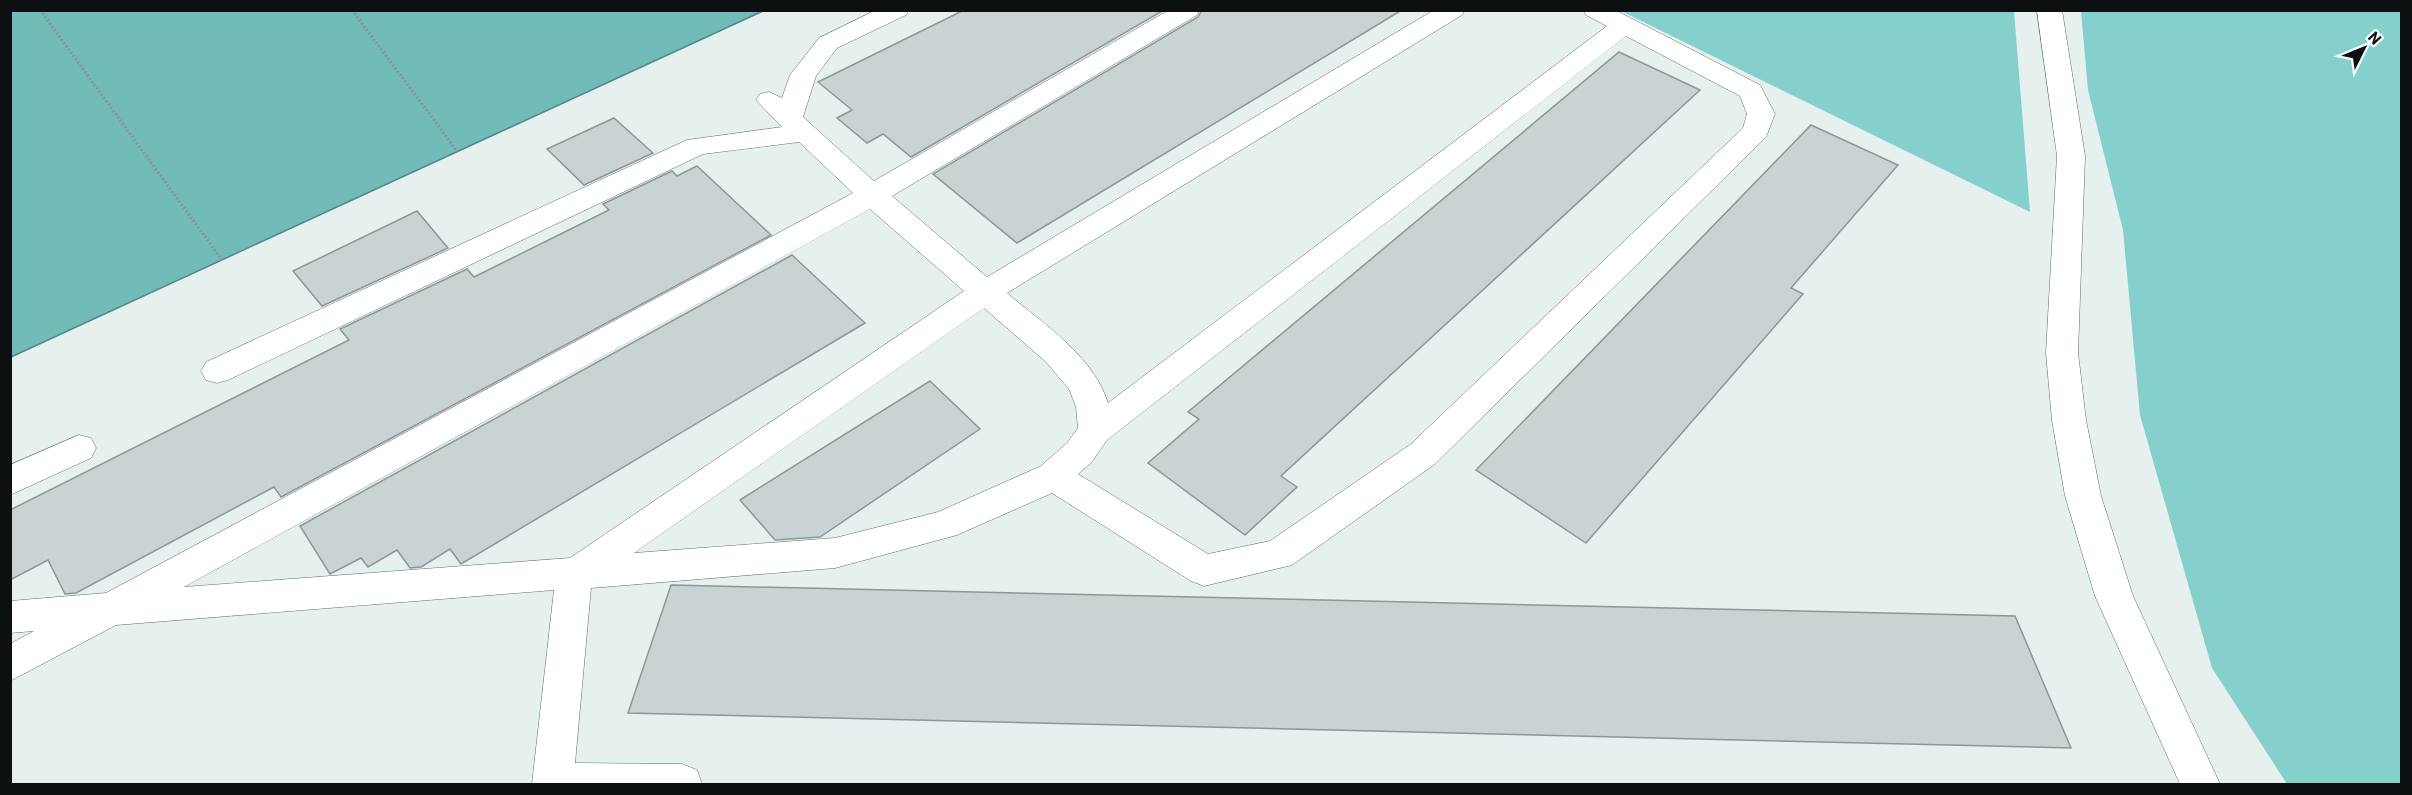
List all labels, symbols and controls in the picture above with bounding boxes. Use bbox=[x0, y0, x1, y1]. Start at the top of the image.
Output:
north arrow bbox=[2334, 18, 2394, 78]
text: N bbox=[2365, 27, 2386, 48]

